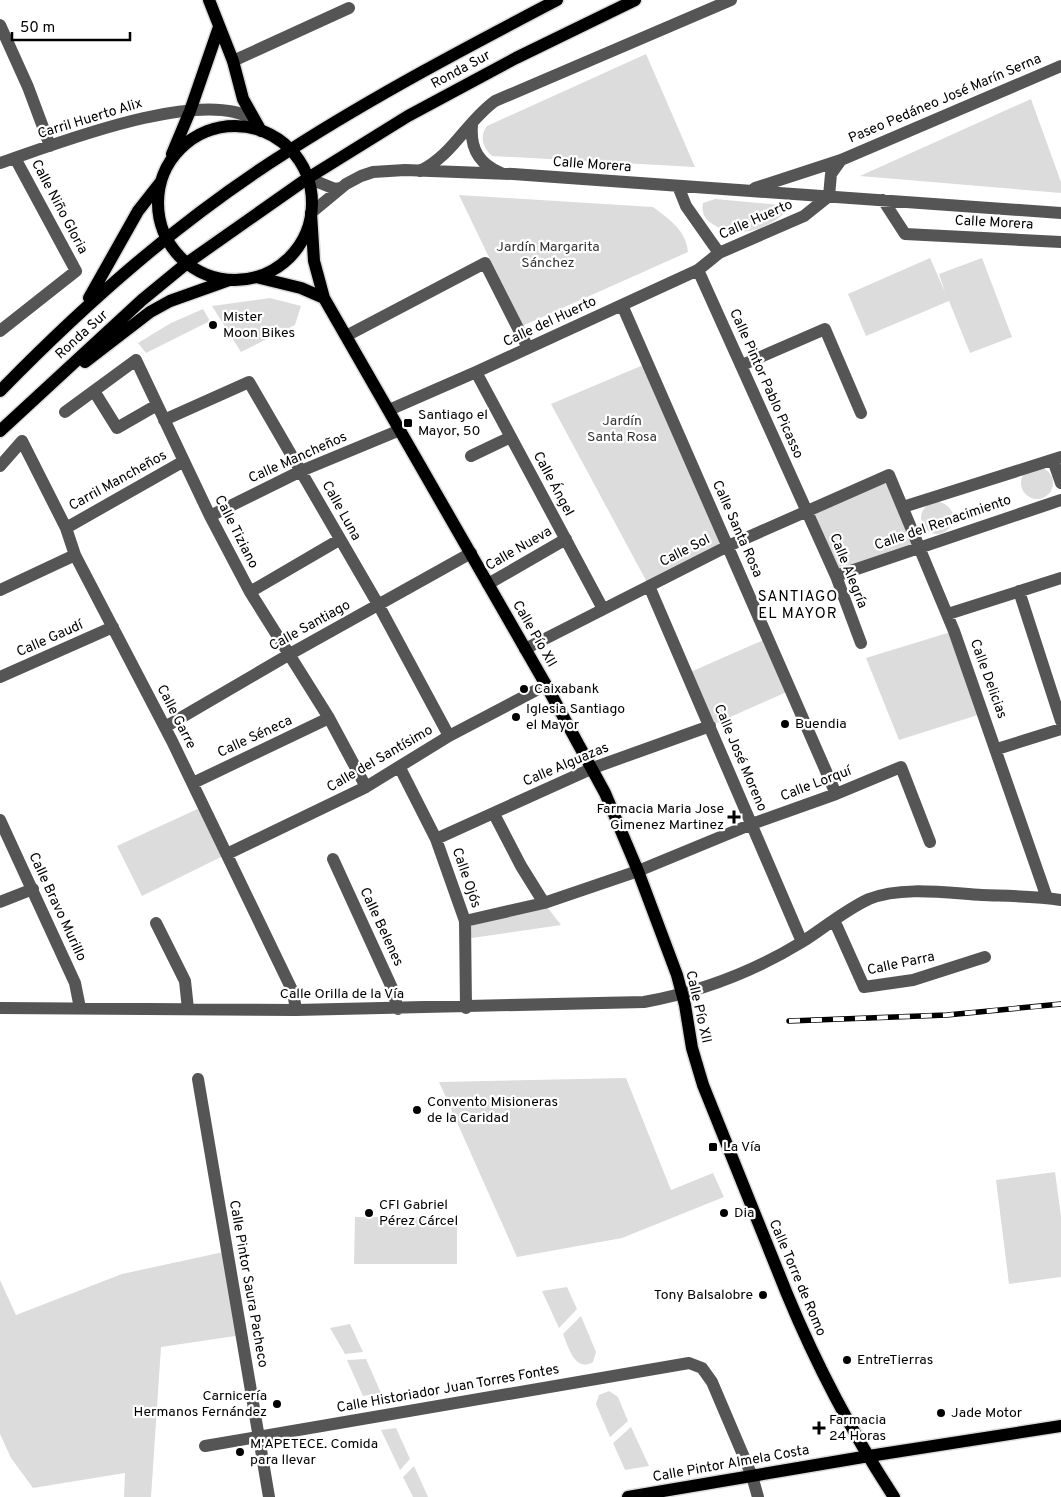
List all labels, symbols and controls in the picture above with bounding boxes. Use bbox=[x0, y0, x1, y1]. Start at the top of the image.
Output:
scale bar bbox=[12, 10, 130, 42]
text: 50 m bbox=[20, 19, 55, 38]
street label: Ronda Sur bbox=[428, 47, 494, 93]
street label: Paseo Pedáneo José Marín Serna bbox=[846, 51, 1044, 147]
street label: Carril Huerto Alix bbox=[36, 95, 144, 143]
street label: Calle Morera bbox=[552, 154, 632, 176]
street label: Calle Niño Gloria bbox=[27, 157, 91, 257]
street label: Calle Huerto bbox=[717, 196, 795, 244]
street label: Calle Morera bbox=[954, 212, 1034, 234]
park label: Jardín Margarita Sánchez bbox=[496, 239, 600, 272]
street label: Calle del Huerto bbox=[501, 293, 599, 351]
street label: Calle Pintor Pablo Picasso bbox=[725, 306, 807, 462]
street label: Ronda Sur bbox=[52, 307, 112, 363]
place label: Mister Moon Bikes bbox=[223, 309, 295, 342]
marker: Mister Moon Bikes bbox=[207, 319, 219, 331]
place label: Santiago el Mayor, 50 bbox=[418, 407, 488, 440]
park label: Jardín Santa Rosa bbox=[587, 413, 657, 446]
marker: Santiago el Mayor, 50 bbox=[402, 417, 414, 429]
street label: Calle Mancheños bbox=[246, 429, 350, 487]
street label: Carril Mancheños bbox=[66, 447, 170, 515]
street label: Calle Ángel bbox=[529, 448, 578, 519]
street label: Calle Luna bbox=[318, 478, 364, 544]
street label: Calle Santa Rosa bbox=[708, 478, 766, 580]
street label: Calle del Renacimiento bbox=[872, 492, 1014, 554]
street label: Calle Tiziano bbox=[210, 493, 262, 572]
street label: Calle Nueva bbox=[483, 523, 555, 575]
street label: Calle Sol bbox=[657, 531, 713, 571]
street label: Calle Alegría bbox=[825, 531, 871, 611]
district label: SANTIAGO EL MAYOR bbox=[758, 588, 838, 624]
street label: Calle Santiago bbox=[267, 597, 354, 655]
street label: Calle Pío XII bbox=[508, 598, 560, 670]
street label: Calle Gaudí bbox=[14, 616, 87, 661]
street label: Calle Delicias bbox=[966, 637, 1010, 721]
place label: Caixabank bbox=[534, 681, 599, 698]
street label: Calle Garre bbox=[153, 682, 199, 752]
marker: Caixabank bbox=[518, 683, 530, 695]
place label: Iglesia Santiago el Mayor bbox=[526, 701, 625, 734]
street label: Calle José Moreno bbox=[710, 702, 770, 814]
marker: Iglesia Santiago el Mayor bbox=[510, 711, 522, 723]
street label: Calle Séneca bbox=[215, 712, 295, 762]
place label: Buendia bbox=[795, 716, 847, 733]
marker: Buendia bbox=[779, 718, 791, 730]
street label: Calle del Santísimo bbox=[324, 722, 436, 796]
street label: Calle Alguazas bbox=[521, 739, 611, 791]
street label: Calle Lorquí bbox=[778, 762, 855, 805]
place label: Farmacia Maria Jose Gimenez Martinez bbox=[596, 801, 724, 834]
marker: Farmacia Maria Jose Gimenez Martinez bbox=[728, 811, 740, 823]
street label: Calle Ojós bbox=[448, 846, 484, 910]
street label: Calle Bravo Murillo bbox=[24, 850, 90, 964]
street label: Calle Belenes bbox=[355, 885, 407, 969]
street label: Calle Parra bbox=[866, 949, 936, 979]
street label: Calle Pío XII bbox=[681, 969, 715, 1045]
street label: Calle Orilla de la Vía bbox=[280, 986, 404, 1003]
place label: Convento Misioneras de la Caridad bbox=[427, 1094, 558, 1127]
marker: Convento Misioneras de la Caridad bbox=[411, 1104, 423, 1116]
place label: La Vía bbox=[723, 1139, 761, 1156]
marker: La Vía bbox=[707, 1141, 719, 1153]
place label: CFI Gabriel Pérez Cárcel bbox=[379, 1197, 458, 1230]
street label: Calle Pintor Saura Pacheco bbox=[225, 1199, 271, 1369]
place label: Dia bbox=[734, 1205, 754, 1222]
marker: CFI Gabriel Pérez Cárcel bbox=[363, 1207, 375, 1219]
marker: Dia bbox=[718, 1207, 730, 1219]
street label: Calle Torre de Romo bbox=[765, 1217, 829, 1339]
place label: Tony Balsalobre bbox=[654, 1287, 753, 1304]
marker: Tony Balsalobre bbox=[757, 1289, 769, 1301]
place label: EntreTierras bbox=[857, 1352, 933, 1369]
marker: EntreTierras bbox=[841, 1354, 853, 1366]
street label: Calle Historiador Juan Torres Fontes bbox=[335, 1361, 561, 1417]
place label: Carnicería Hermanos Fernández bbox=[134, 1388, 267, 1421]
marker: Carnicería Hermanos Fernández bbox=[271, 1398, 283, 1410]
place label: Jade Motor bbox=[951, 1405, 1023, 1422]
marker: Jade Motor bbox=[935, 1407, 947, 1419]
place label: Farmacia 24 Horas bbox=[829, 1412, 886, 1445]
marker: Farmacia 24 Horas bbox=[813, 1422, 825, 1434]
place label: M'APETECE. Comida para llevar bbox=[250, 1436, 378, 1469]
street label: Calle Pintor Almela Costa bbox=[651, 1442, 811, 1486]
marker: M'APETECE. Comida para llevar bbox=[234, 1446, 246, 1458]

